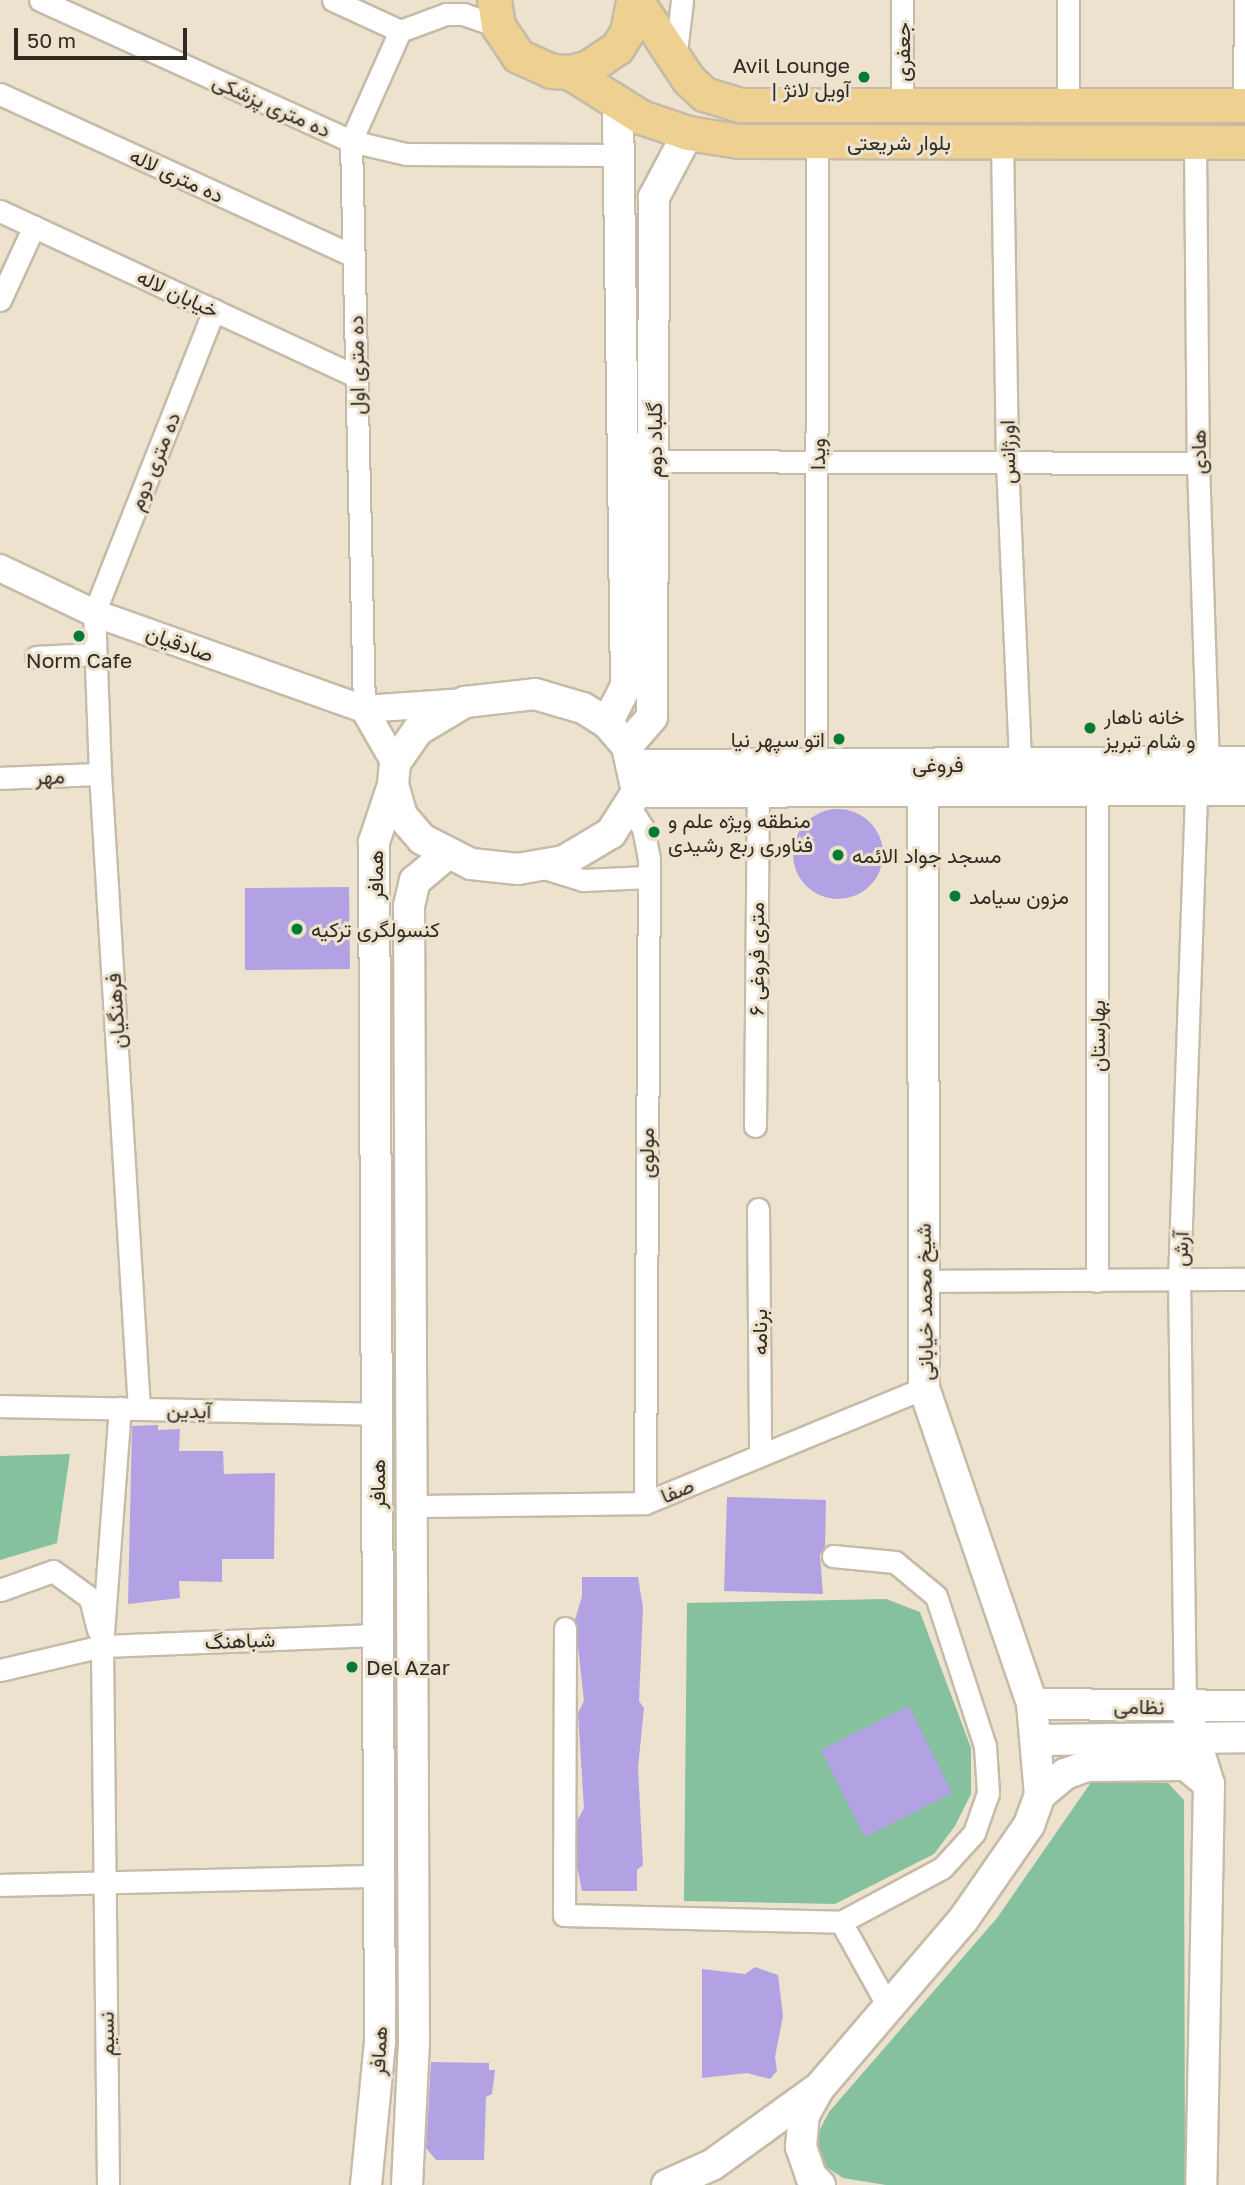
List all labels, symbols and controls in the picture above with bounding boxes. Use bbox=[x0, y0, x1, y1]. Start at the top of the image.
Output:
scale bar bbox=[18, 14, 191, 58]
street label: جعفری bbox=[889, 22, 915, 82]
text: 50 m bbox=[27, 27, 76, 53]
place label: Avil Lounge | آویل لانژ bbox=[733, 52, 850, 102]
street label: ده متری پزشکی bbox=[209, 68, 335, 142]
marker: Avil Lounge | آویل لانژ bbox=[856, 69, 872, 85]
street label: بلوار شریعتى bbox=[847, 129, 951, 155]
street label: ده متری لاله bbox=[126, 142, 228, 208]
street label: خیابان لاله bbox=[133, 263, 223, 323]
street label: ده متری اول bbox=[343, 315, 369, 415]
street label: گلباد دوم bbox=[641, 402, 667, 478]
street label: ده متری دوم bbox=[123, 408, 185, 514]
street label: اورژانس bbox=[994, 420, 1020, 484]
street label: هادی bbox=[1185, 429, 1211, 475]
street label: ویدا bbox=[804, 438, 830, 470]
street label: صادقیان bbox=[143, 619, 217, 667]
marker: Norm Cafe bbox=[71, 628, 87, 644]
place label: Norm Cafe bbox=[26, 647, 132, 673]
place label: خانه ناهار و شام تبریز bbox=[1104, 703, 1196, 753]
marker: خانه ناهار و شام تبریز bbox=[1082, 720, 1098, 736]
place label: اتو سپهر نیا bbox=[731, 726, 825, 752]
marker: اتو سپهر نیا bbox=[831, 731, 847, 747]
street label: فروغى bbox=[912, 751, 964, 777]
street label: مهر bbox=[35, 763, 65, 789]
place label: منطقه ویژه علم و فناوری ربع رشیدی bbox=[668, 807, 813, 857]
marker: منطقه ویژه علم و فناوری ربع رشیدی bbox=[646, 824, 662, 840]
place label: مسجد جواد الائمه bbox=[852, 842, 1001, 868]
marker: مسجد جواد الائمه bbox=[830, 847, 846, 863]
street label: همافر bbox=[362, 850, 388, 900]
place label: مزون سیامد bbox=[969, 883, 1069, 909]
marker: مزون سیامد bbox=[947, 888, 963, 904]
street label: ۶ متری فروغی bbox=[743, 902, 769, 1016]
place label: کنسولگری ترکیه bbox=[311, 916, 440, 942]
marker: کنسولگری ترکیه bbox=[289, 921, 305, 937]
street label: فرهنگیان bbox=[100, 972, 130, 1050]
street label: بهارستان bbox=[1084, 1000, 1110, 1072]
street label: مولوی bbox=[633, 1128, 659, 1178]
street label: شیخ محمد خیابانی bbox=[910, 1223, 938, 1381]
street label: آرش bbox=[1167, 1231, 1193, 1267]
street label: برنامه bbox=[746, 1309, 772, 1355]
street label: آیدین bbox=[166, 1397, 212, 1423]
street label: همافر bbox=[364, 1459, 390, 1509]
street label: صفا bbox=[657, 1472, 697, 1508]
street label: شباهنگ bbox=[204, 1626, 276, 1654]
place label: Del Azar bbox=[366, 1654, 450, 1680]
marker: Del Azar bbox=[344, 1659, 360, 1675]
street label: نظامی bbox=[1113, 1693, 1165, 1719]
street label: نسیم bbox=[93, 2011, 119, 2057]
street label: همافر bbox=[364, 2025, 392, 2077]

